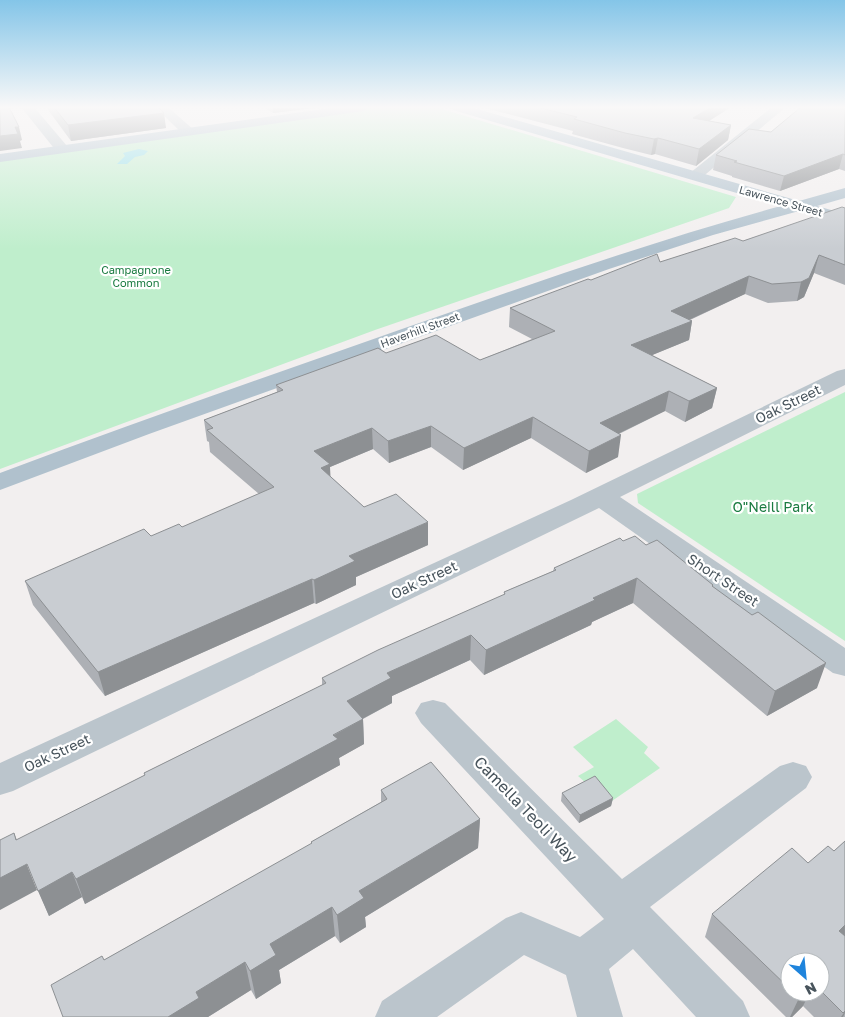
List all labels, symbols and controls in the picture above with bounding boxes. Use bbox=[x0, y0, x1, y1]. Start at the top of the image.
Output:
street label: Lawrence Street bbox=[738, 182, 824, 219]
park label: Campagnone Common bbox=[101, 263, 171, 289]
street label: Haverhill Street bbox=[379, 309, 461, 350]
street label: Oak Street bbox=[752, 380, 823, 427]
park label: O"Neill Park bbox=[732, 498, 814, 515]
street label: Short Street bbox=[684, 550, 762, 610]
street label: Oak Street bbox=[388, 557, 460, 602]
street label: Oak Street bbox=[21, 730, 93, 775]
street label: Camella Teoli Way bbox=[470, 752, 582, 866]
north arrow bbox=[780, 952, 830, 1002]
text: N bbox=[803, 979, 820, 999]

